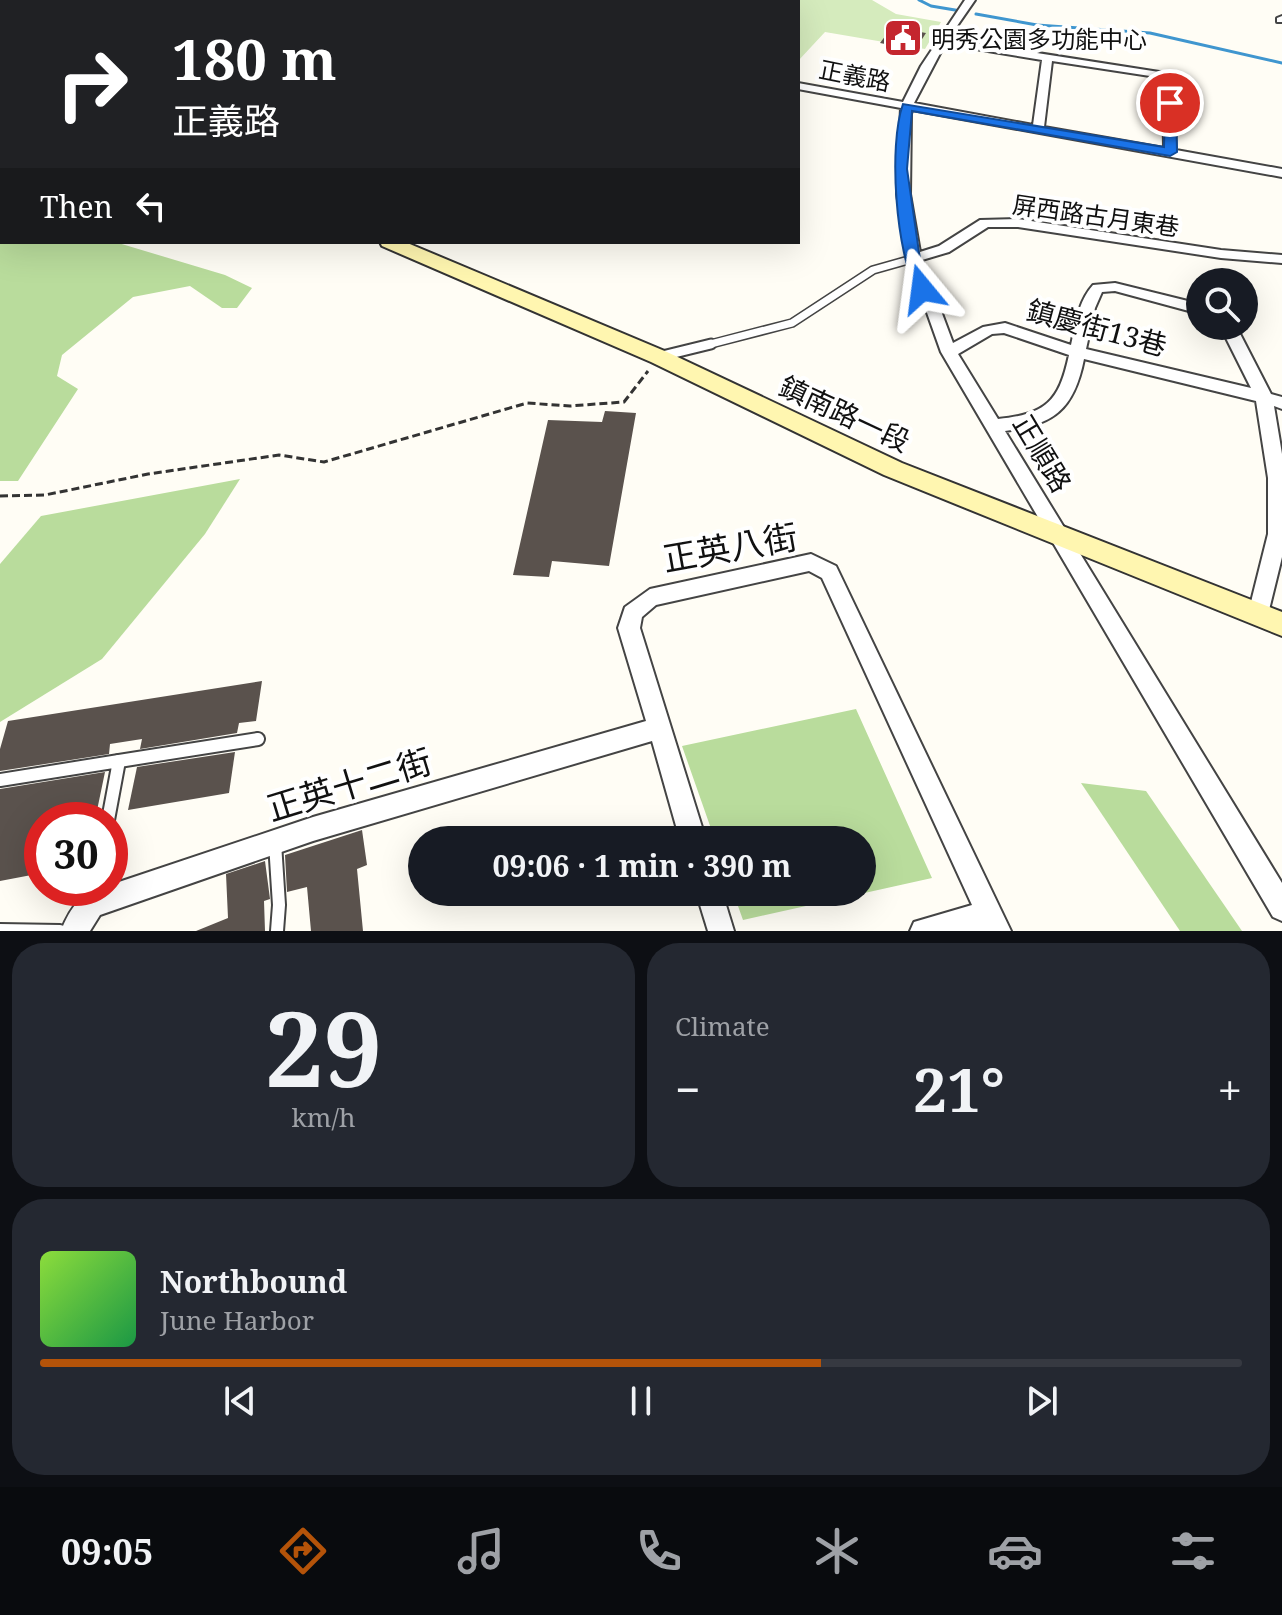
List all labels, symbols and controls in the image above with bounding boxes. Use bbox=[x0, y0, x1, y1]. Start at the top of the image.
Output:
public building icon: 明秀公園多功能中心 bbox=[882, 17, 924, 59]
text: 180 m bbox=[172, 20, 337, 96]
place label: 明秀公園多功能中心 bbox=[931, 22, 1147, 55]
icon: right bbox=[40, 32, 144, 136]
street label: 正義路 bbox=[817, 52, 893, 98]
pin bbox=[1136, 69, 1204, 137]
icon: arrive bbox=[1148, 81, 1192, 125]
text: 正義路 bbox=[172, 96, 280, 145]
icon: left bbox=[129, 184, 173, 228]
text: Then bbox=[40, 186, 113, 227]
street label: 屏西路古月東巷 bbox=[1011, 187, 1181, 243]
position arrow bbox=[880, 247, 964, 331]
map controls bbox=[1186, 268, 1258, 340]
button: search bbox=[1186, 268, 1258, 340]
street label: 鎮慶街13巷 bbox=[1023, 290, 1171, 364]
street label: 鎮南路一段 bbox=[774, 366, 916, 460]
street label: 正順路 bbox=[1005, 407, 1081, 499]
street label: 正英八街 bbox=[659, 513, 801, 581]
street label: 正英十二街 bbox=[261, 737, 437, 831]
speed limit sign: 30 bbox=[24, 802, 128, 906]
text: 09:06 · 1 min · 390 m bbox=[493, 845, 791, 886]
text: 29 bbox=[265, 976, 382, 1117]
text: Climate bbox=[675, 1008, 770, 1044]
text: 21° bbox=[913, 1048, 1005, 1130]
text: − bbox=[675, 1059, 700, 1119]
text: + bbox=[1217, 1059, 1242, 1119]
text: km/h bbox=[292, 1099, 355, 1135]
text: Northbound bbox=[160, 1261, 347, 1302]
text: June Harbor bbox=[160, 1302, 314, 1338]
icon: previous bbox=[218, 1379, 262, 1423]
icon: pause bbox=[619, 1379, 663, 1423]
icon: next bbox=[1020, 1379, 1064, 1423]
icon: directions bbox=[275, 1523, 331, 1579]
icon: music bbox=[453, 1523, 509, 1579]
icon: phone bbox=[631, 1523, 687, 1579]
icon: climate bbox=[809, 1523, 865, 1579]
icon: car bbox=[987, 1523, 1043, 1579]
icon: filters bbox=[1165, 1523, 1221, 1579]
text: 09:05 bbox=[61, 1527, 153, 1576]

